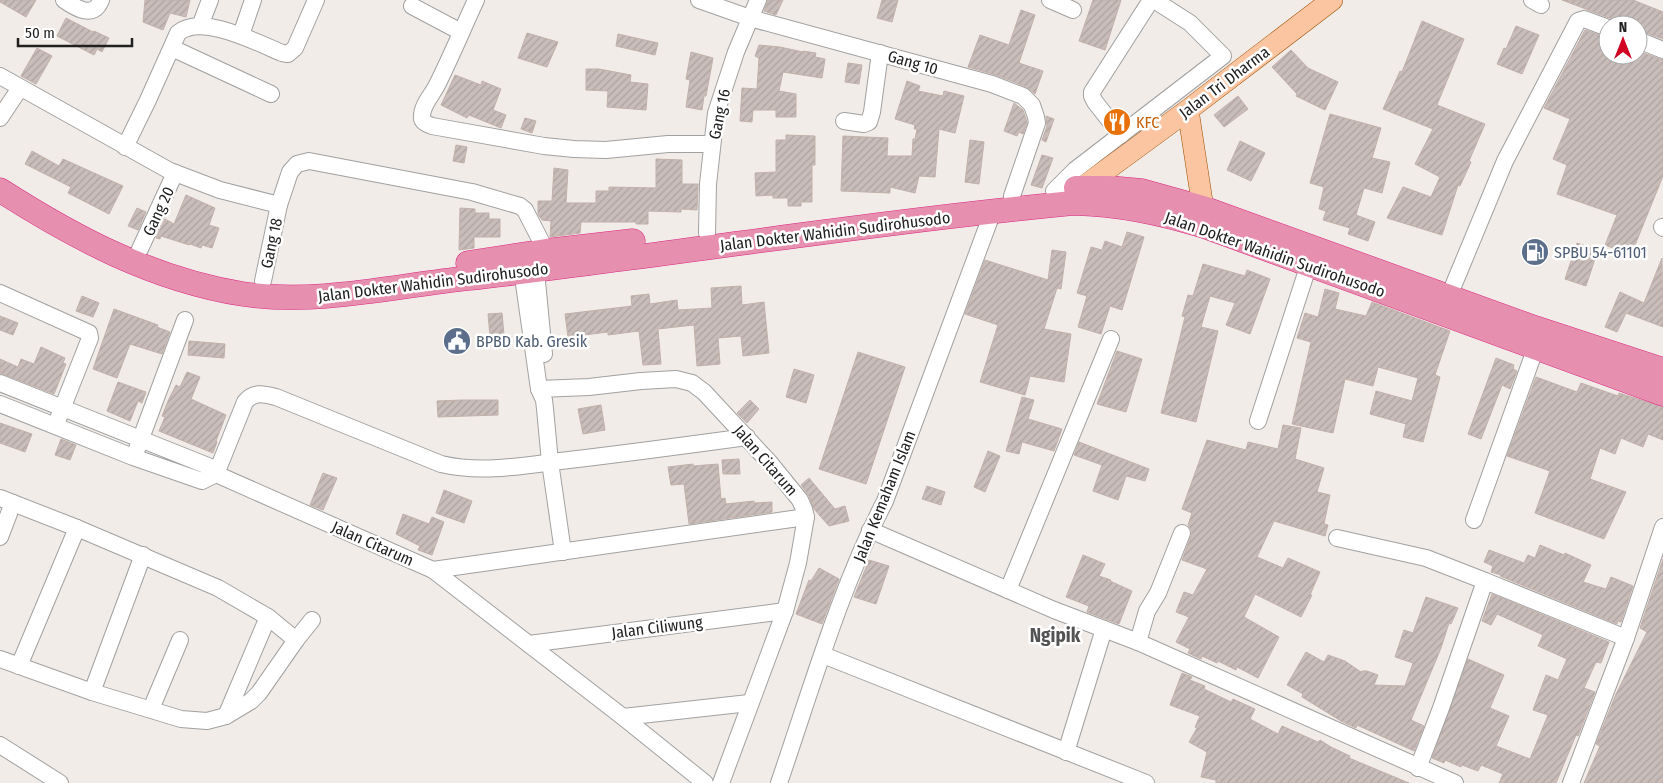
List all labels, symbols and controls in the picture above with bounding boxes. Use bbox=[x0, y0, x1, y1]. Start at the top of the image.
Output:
scale bar bbox=[18, 15, 131, 47]
north arrow bbox=[1598, 15, 1648, 65]
text: N bbox=[1619, 19, 1627, 36]
text: 50 m bbox=[25, 24, 55, 42]
street label: Jalan Tri Dharma bbox=[1176, 42, 1273, 122]
street label: Gang 10 bbox=[886, 46, 940, 79]
street label: Gang 16 bbox=[705, 87, 734, 141]
restaurant icon: KFC bbox=[1102, 107, 1132, 137]
place label: KFC bbox=[1136, 113, 1159, 132]
street label: Gang 20 bbox=[139, 184, 178, 239]
street label: Jalan Dokter Wahidin Sudirohusodo bbox=[719, 208, 951, 255]
street label: Jalan Dokter Wahidin Sudirohusodo bbox=[1162, 208, 1387, 301]
street label: Gang 18 bbox=[257, 216, 286, 270]
fuel station icon: SPBU 54-61101 bbox=[1520, 237, 1550, 267]
place label: SPBU 54-61101 bbox=[1554, 243, 1647, 262]
street label: Jalan Dokter Wahidin Sudirohusodo bbox=[317, 259, 549, 306]
public building icon: BPBD Kab. Gresik bbox=[442, 326, 472, 356]
place label: BPBD Kab. Gresik bbox=[476, 332, 588, 351]
street label: Jalan Citarum bbox=[730, 421, 802, 500]
street label: Jalan Kemaham Islam bbox=[849, 428, 920, 565]
street label: Jalan Citarum bbox=[329, 517, 417, 570]
street label: Jalan Ciliwung bbox=[611, 612, 704, 642]
district label: Ngipik bbox=[1030, 624, 1081, 647]

